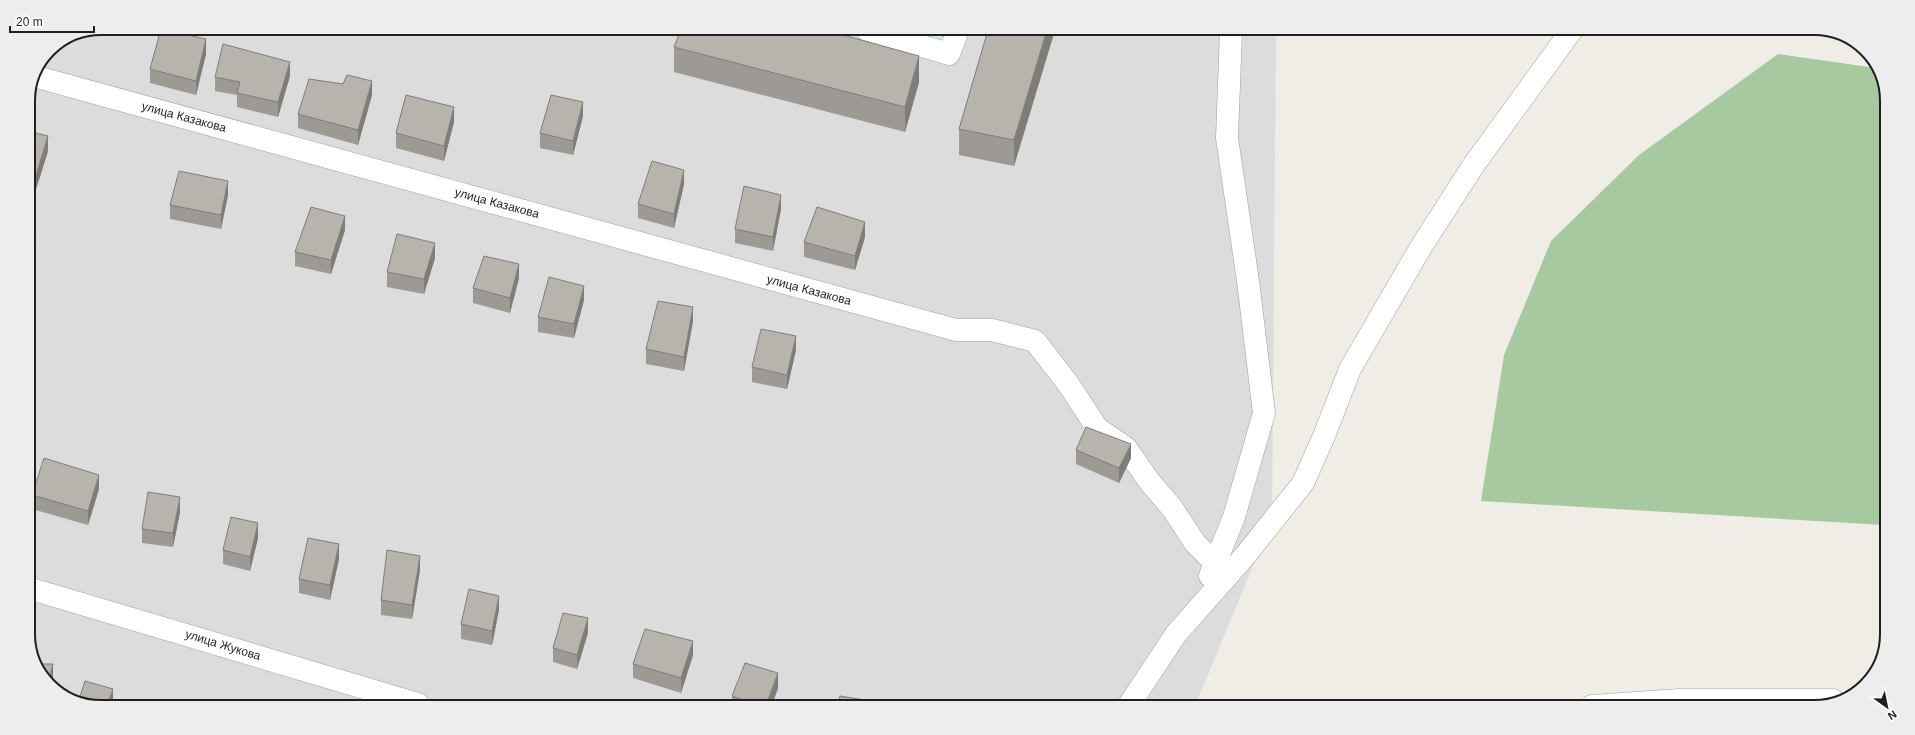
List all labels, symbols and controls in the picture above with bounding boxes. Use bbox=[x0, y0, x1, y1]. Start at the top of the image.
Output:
scale bar bbox=[10, 8, 94, 34]
text: 20 m bbox=[16, 15, 43, 29]
street label: улица Казакова bbox=[140, 99, 228, 135]
street label: улица Казакова bbox=[453, 185, 541, 221]
street label: улица Казакова bbox=[765, 272, 853, 308]
street label: улица Жукова bbox=[184, 627, 263, 663]
north arrow bbox=[1867, 687, 1907, 727]
text: N bbox=[1886, 708, 1899, 723]

